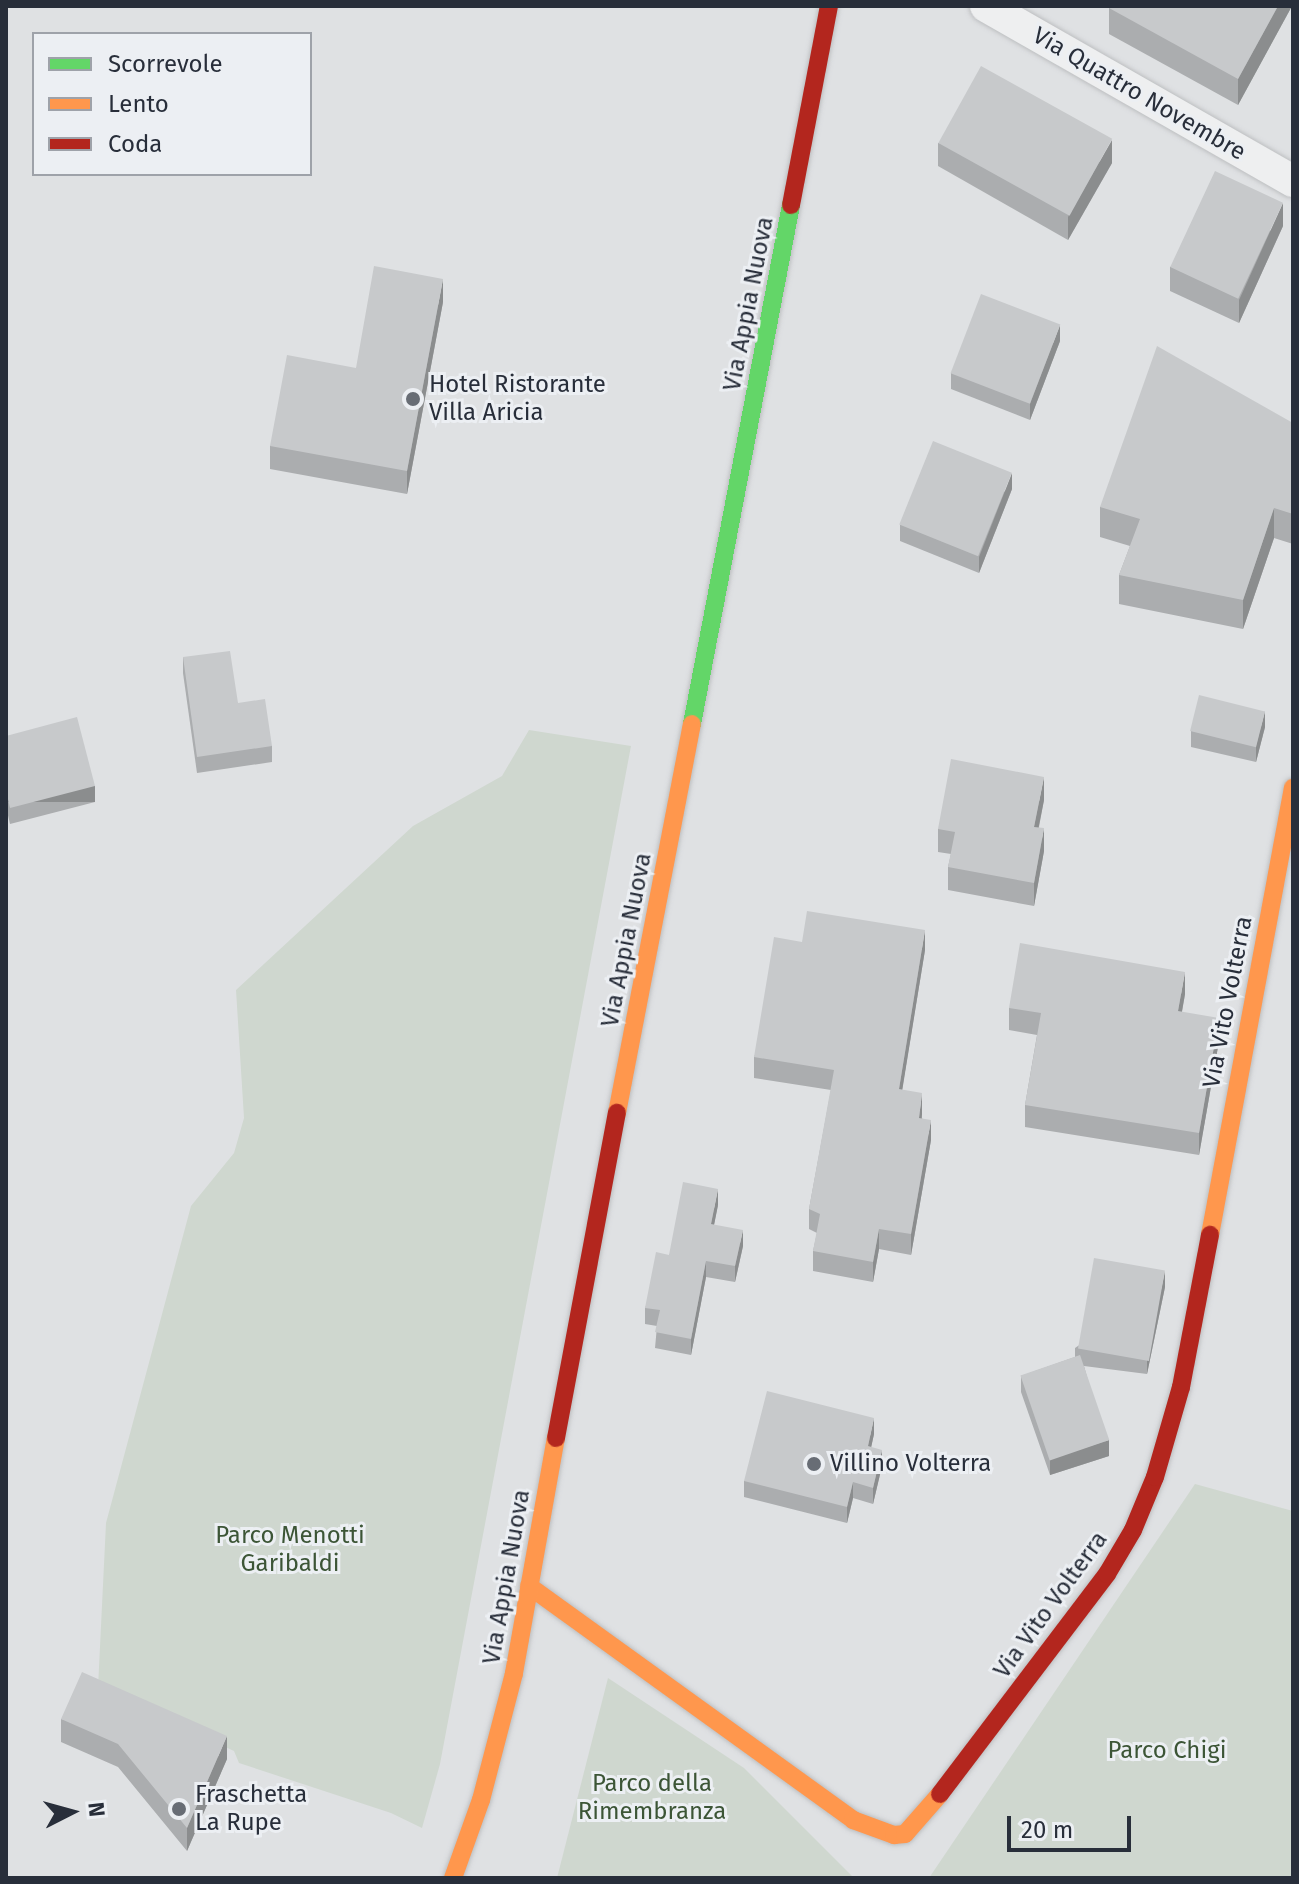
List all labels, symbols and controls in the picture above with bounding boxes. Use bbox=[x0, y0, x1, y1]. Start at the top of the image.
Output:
street label: Via Quattro Novembre bbox=[1027, 21, 1251, 167]
legend bbox=[32, 32, 312, 176]
text: Scorrevole bbox=[108, 50, 223, 78]
text: Lento bbox=[108, 90, 169, 118]
text: Coda bbox=[108, 130, 162, 158]
street label: Via Appia Nuova bbox=[718, 215, 780, 393]
place label: Hotel Ristorante Villa Aricia bbox=[429, 371, 606, 427]
marker: Hotel Ristorante Villa Aricia bbox=[404, 390, 422, 408]
street label: Via Appia Nuova bbox=[596, 851, 658, 1029]
street label: Via Vito Volterra bbox=[1197, 914, 1259, 1090]
place label: Villino Volterra bbox=[830, 1450, 991, 1478]
marker: Villino Volterra bbox=[805, 1455, 823, 1473]
street label: Via Appia Nuova bbox=[477, 1487, 537, 1667]
park label: Parco Menotti Garibaldi bbox=[215, 1522, 365, 1578]
street label: Via Vito Volterra bbox=[988, 1526, 1114, 1684]
park label: Parco Chigi bbox=[1108, 1737, 1226, 1765]
park label: Parco della Rimembranza bbox=[578, 1770, 726, 1826]
north arrow bbox=[32, 1772, 112, 1852]
place label: Fraschetta La Rupe bbox=[195, 1781, 307, 1837]
marker: Fraschetta La Rupe bbox=[170, 1800, 188, 1818]
scale bar bbox=[1011, 1800, 1135, 1850]
text: N bbox=[82, 1801, 111, 1818]
text: 20 m bbox=[1021, 1816, 1073, 1844]

